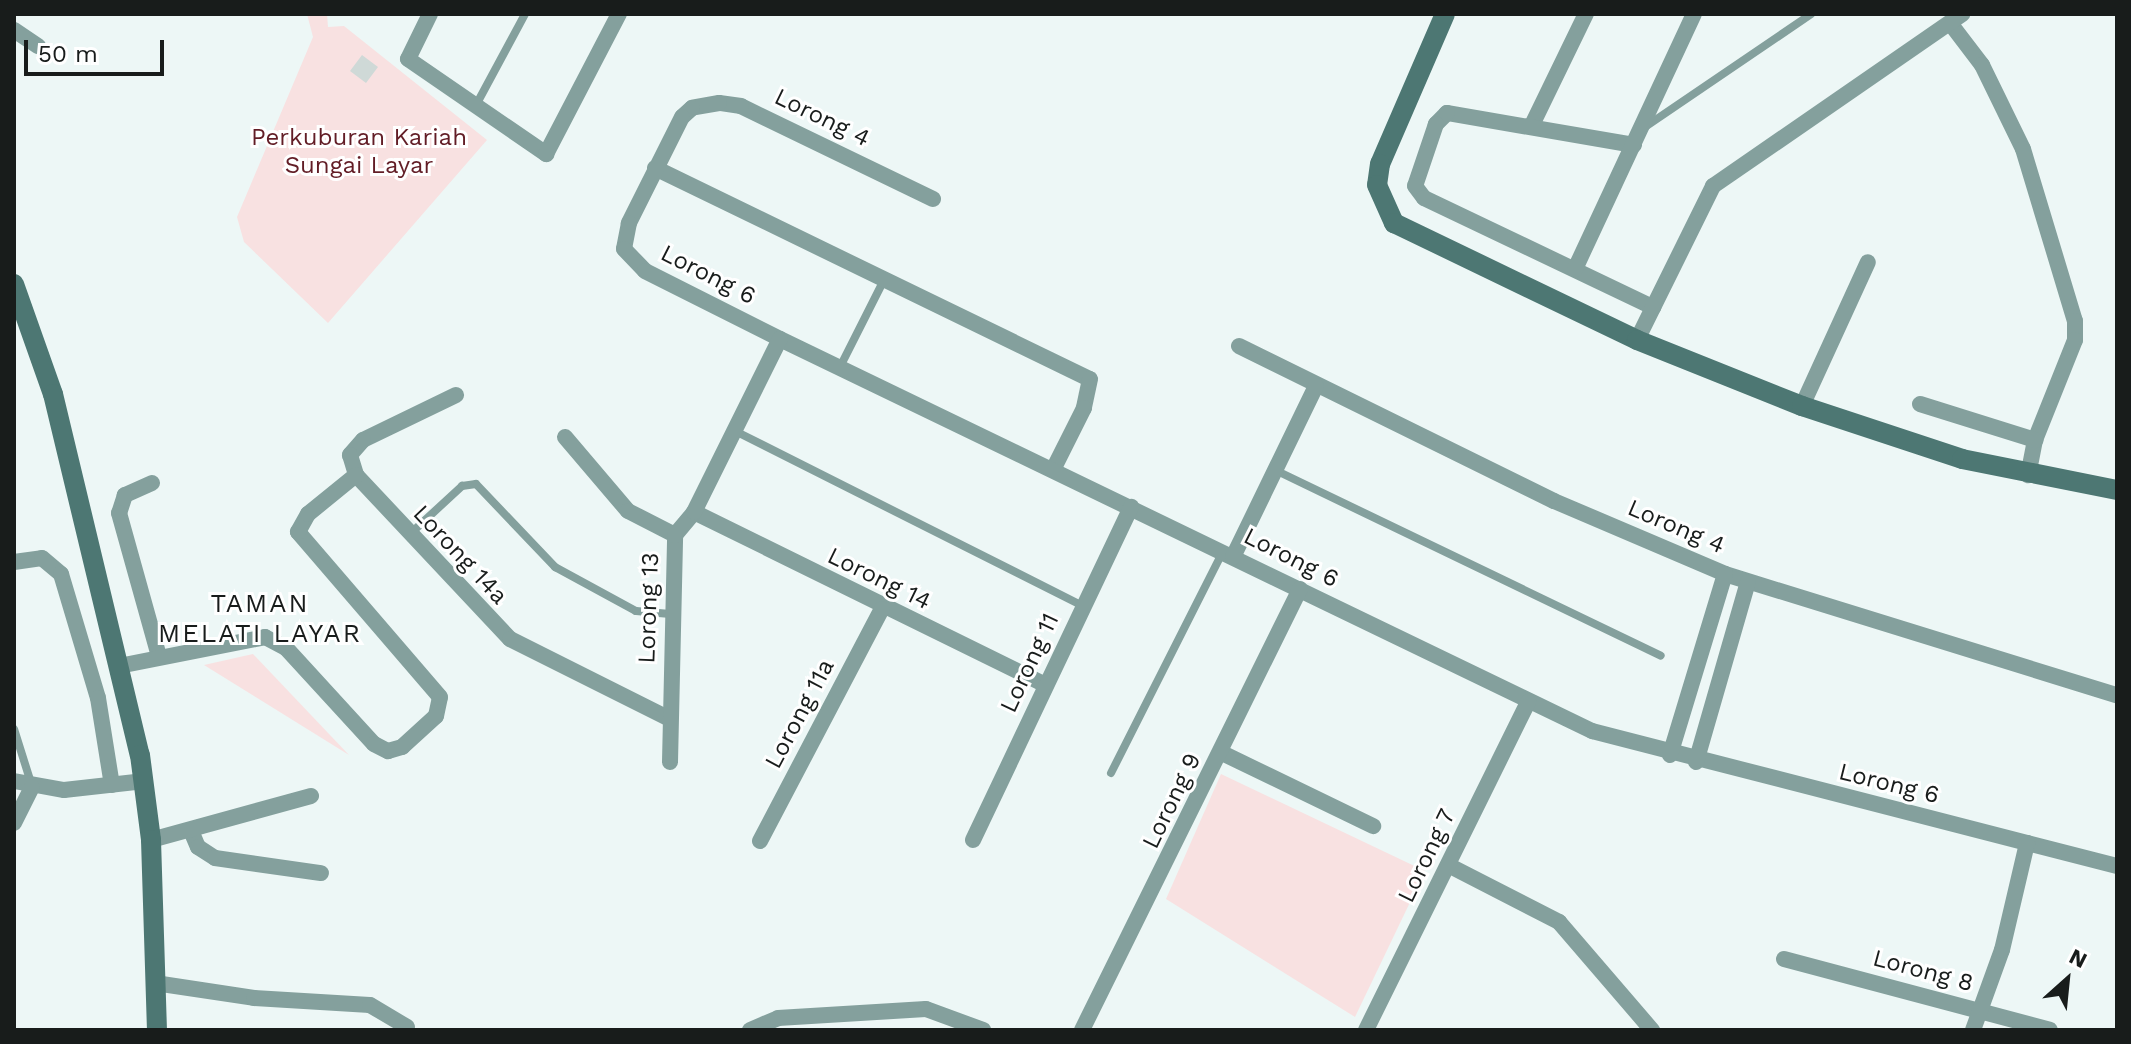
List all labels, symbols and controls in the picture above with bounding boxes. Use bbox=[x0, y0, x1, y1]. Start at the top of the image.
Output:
scale bar bbox=[28, 24, 168, 74]
text: 50 m bbox=[38, 40, 98, 68]
street label: Lorong 4 bbox=[770, 83, 874, 153]
park label: Perkuburan Kariah Sungai Layar bbox=[251, 124, 467, 180]
street label: Lorong 6 bbox=[656, 239, 760, 311]
street label: Lorong 4 bbox=[1623, 494, 1729, 560]
street label: Lorong 14a bbox=[407, 499, 513, 611]
street label: Lorong 6 bbox=[1239, 522, 1343, 594]
street label: Lorong 14 bbox=[822, 542, 936, 616]
street label: Lorong 13 bbox=[633, 552, 665, 664]
district label: TAMAN MELATI LAYAR bbox=[158, 588, 362, 650]
street label: Lorong 11 bbox=[994, 609, 1066, 717]
street label: Lorong 11a bbox=[759, 654, 841, 774]
street label: Lorong 9 bbox=[1137, 748, 1207, 854]
street label: Lorong 6 bbox=[1836, 758, 1942, 810]
street label: Lorong 7 bbox=[1392, 804, 1462, 908]
north arrow bbox=[2027, 940, 2107, 1020]
text: N bbox=[2065, 943, 2091, 973]
street label: Lorong 8 bbox=[1870, 944, 1976, 998]

